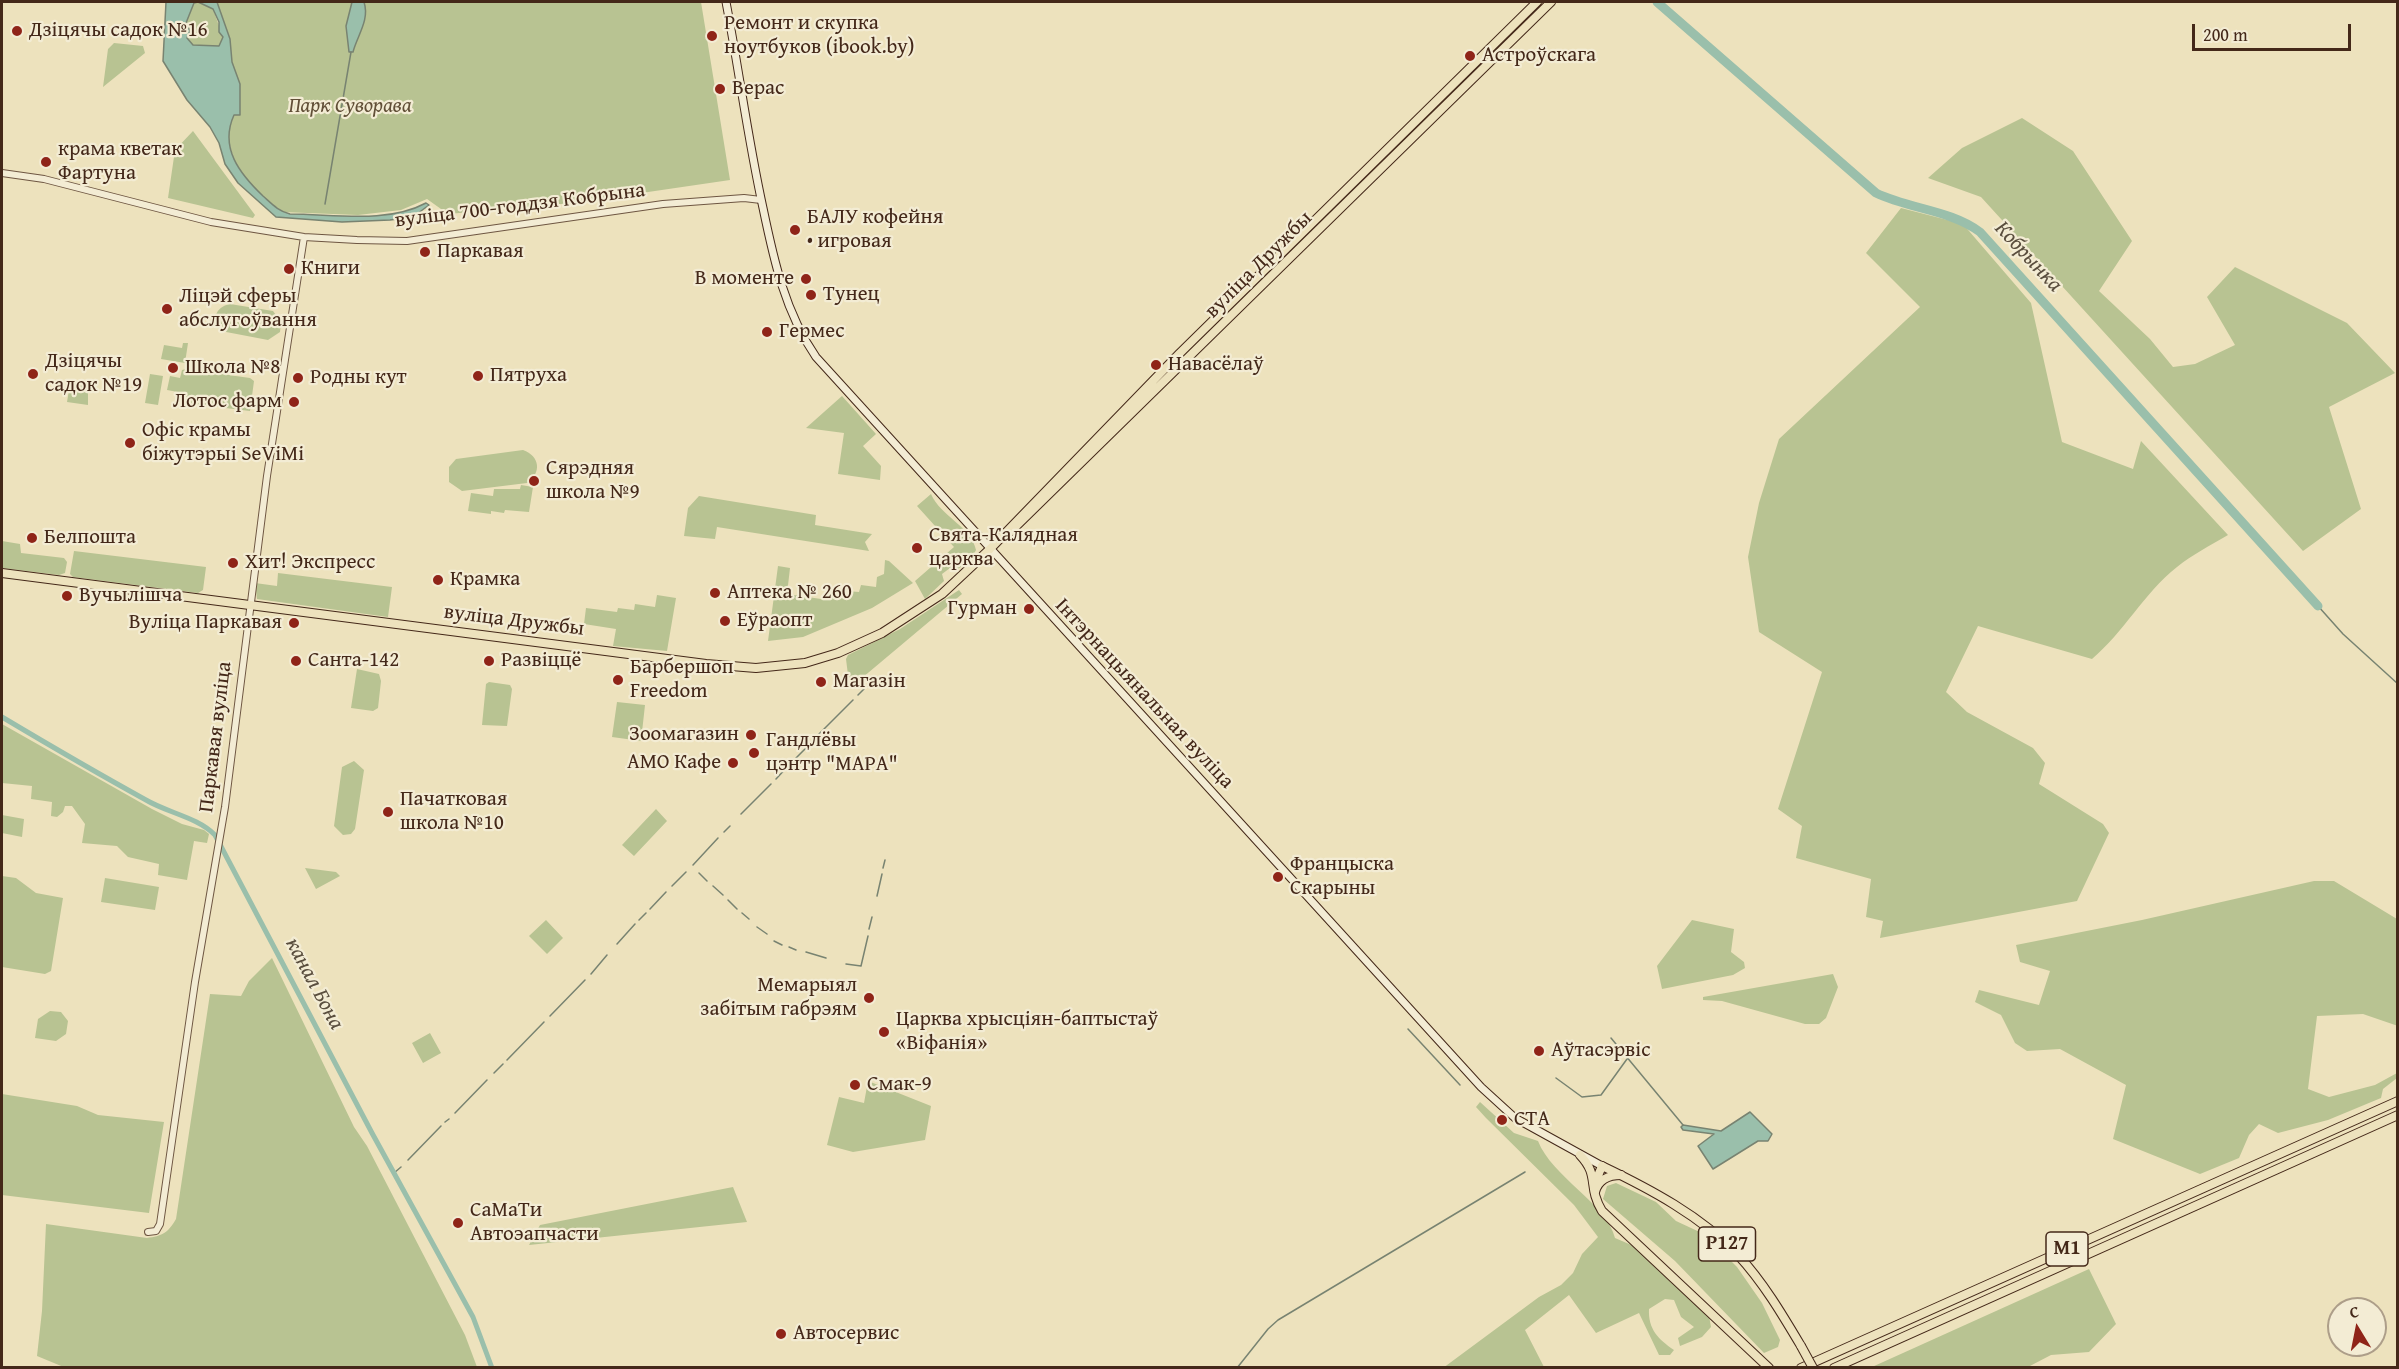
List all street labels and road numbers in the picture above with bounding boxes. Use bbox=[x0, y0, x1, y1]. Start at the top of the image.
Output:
street label: вуліца 700-годдзя Кобрына bbox=[393, 178, 647, 234]
street label: вуліца Дружбы bbox=[1200, 206, 1318, 324]
street label: Інтэрнацыянальная вуліца bbox=[1049, 594, 1239, 794]
street label: вуліца Дружбы bbox=[442, 600, 586, 642]
street label: Паркавая вуліца bbox=[194, 660, 238, 814]
road number: Р127 bbox=[1698, 1227, 1756, 1261]
road number: М1 bbox=[2046, 1232, 2088, 1266]

